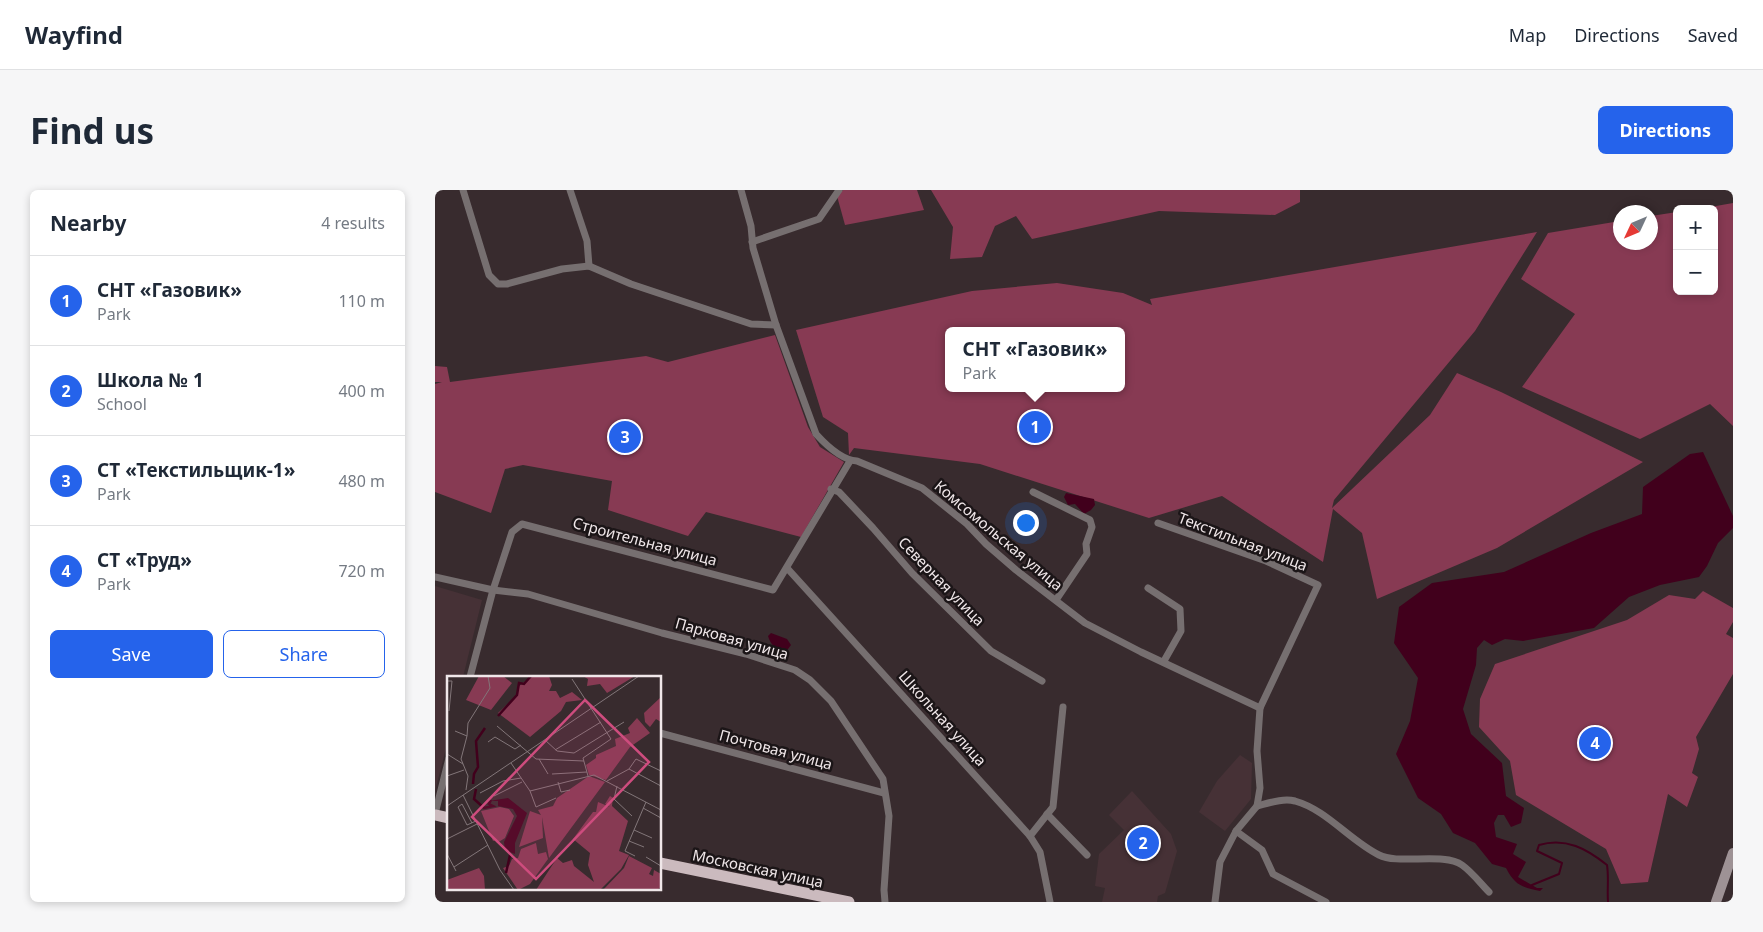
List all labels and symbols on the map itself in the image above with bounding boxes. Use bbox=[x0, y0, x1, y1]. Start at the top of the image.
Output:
north arrow bbox=[1613, 205, 1658, 250]
pin: 1 bbox=[1019, 408, 1051, 446]
pin: 3 bbox=[609, 418, 641, 456]
street label: Комсомольская улица bbox=[931, 475, 1067, 595]
street label: Текстильная улица bbox=[1175, 507, 1311, 575]
your location bbox=[1013, 510, 1039, 536]
street label: Строительная улица bbox=[571, 512, 719, 570]
street label: Северная улица bbox=[894, 532, 990, 630]
street label: Парковая улица bbox=[673, 612, 791, 664]
street label: Школьная улица bbox=[895, 666, 991, 770]
inset map bbox=[447, 676, 661, 890]
street label: Почтовая улица bbox=[717, 724, 835, 774]
pin: 4 bbox=[1579, 724, 1611, 762]
pin: 2 bbox=[1127, 824, 1159, 862]
street label: Московская улица bbox=[691, 844, 825, 892]

